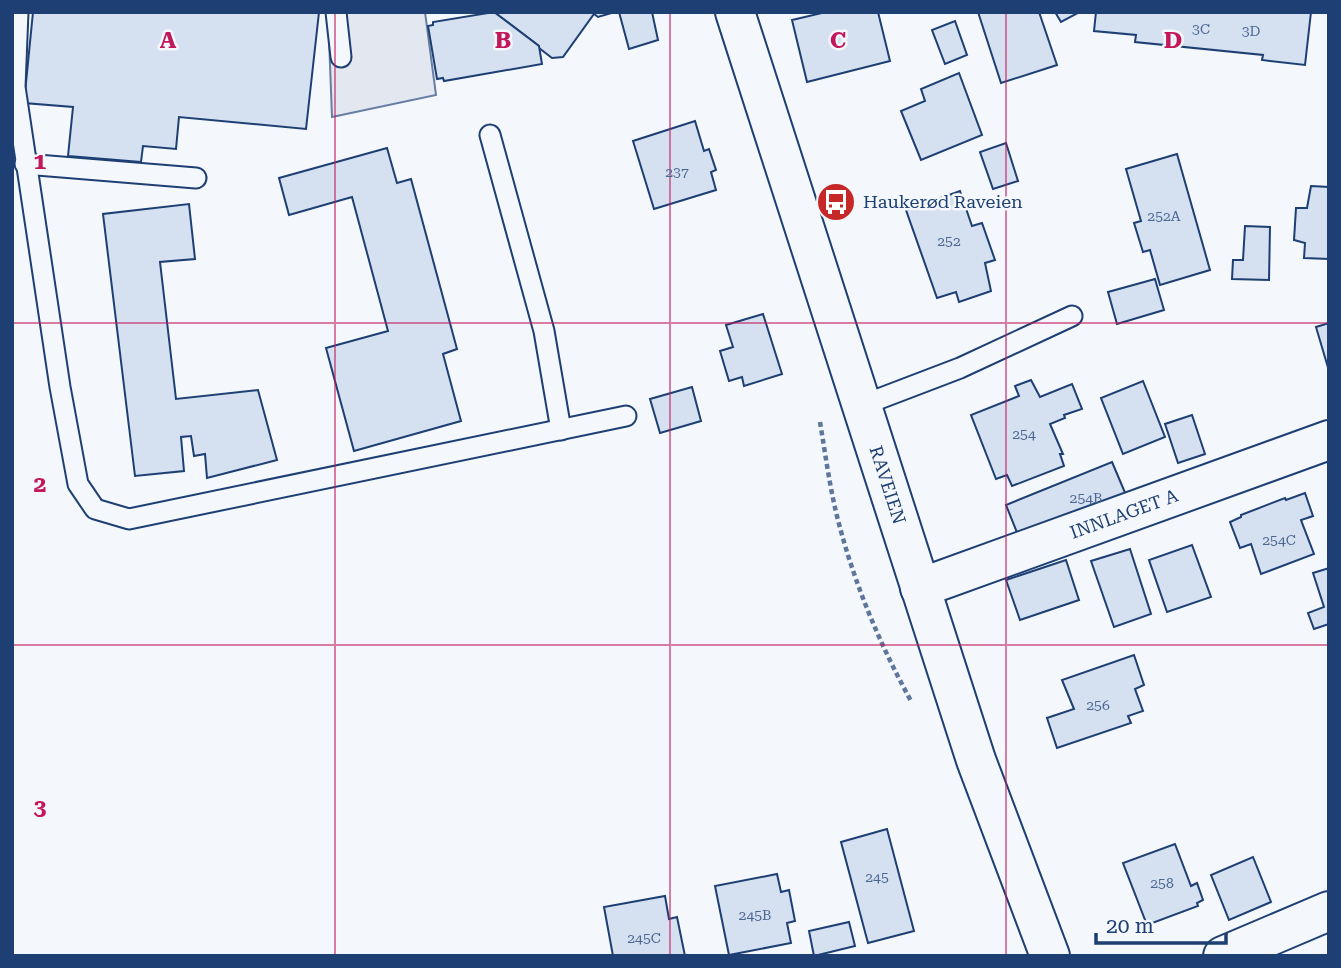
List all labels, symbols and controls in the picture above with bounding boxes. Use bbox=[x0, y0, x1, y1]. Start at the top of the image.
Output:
house number: 3C bbox=[1192, 21, 1210, 37]
house number: 3D bbox=[1242, 23, 1261, 39]
text: A bbox=[160, 27, 177, 54]
text: B bbox=[495, 27, 511, 54]
text: C bbox=[830, 27, 846, 54]
text: D bbox=[1164, 27, 1182, 54]
text: 1 bbox=[34, 148, 47, 175]
house number: 237 bbox=[665, 164, 689, 180]
bus stop icon: Haukerød Raveien bbox=[815, 181, 857, 223]
place label: Haukerød Raveien bbox=[863, 191, 1023, 212]
house number: 252A bbox=[1147, 208, 1181, 224]
house number: 252 bbox=[937, 233, 961, 249]
house number: 254 bbox=[1012, 426, 1036, 442]
street label: RAVEIEN bbox=[865, 443, 910, 527]
text: 2 bbox=[34, 471, 46, 498]
street label: INNLAGET A bbox=[1067, 484, 1181, 543]
house number: 254B bbox=[1070, 490, 1102, 506]
house number: 254C bbox=[1262, 532, 1296, 548]
house number: 256 bbox=[1086, 697, 1110, 713]
text: 3 bbox=[34, 794, 47, 821]
house number: 245 bbox=[865, 869, 889, 885]
house number: 258 bbox=[1150, 875, 1174, 891]
scale bar bbox=[1096, 902, 1226, 946]
house number: 245B bbox=[739, 907, 771, 923]
text: 20 m bbox=[1106, 914, 1154, 938]
house number: 245C bbox=[627, 930, 661, 946]

